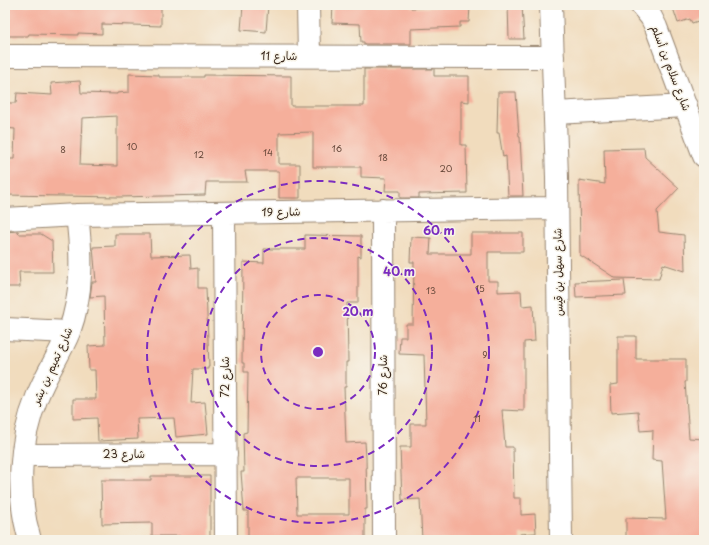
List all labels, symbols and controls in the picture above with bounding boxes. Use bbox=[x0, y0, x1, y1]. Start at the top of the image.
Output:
street label: شارع سلام بن أسلم bbox=[646, 22, 696, 114]
street label: شارع 11 bbox=[261, 47, 297, 65]
house number: 10 bbox=[127, 139, 138, 153]
house number: 16 bbox=[332, 141, 342, 155]
house number: 8 bbox=[60, 142, 66, 156]
house number: 14 bbox=[263, 145, 273, 159]
house number: 12 bbox=[194, 147, 204, 161]
house number: 18 bbox=[378, 150, 388, 164]
house number: 20 bbox=[440, 161, 453, 175]
street label: شارع 19 bbox=[261, 203, 301, 221]
text: 60 m bbox=[423, 221, 455, 239]
street label: شارع سهل بن قيس bbox=[548, 228, 568, 316]
text: 40 m bbox=[383, 262, 415, 280]
house number: 15 bbox=[475, 281, 485, 295]
house number: 13 bbox=[426, 283, 436, 297]
text: 20 m bbox=[342, 302, 374, 320]
street label: شارع تميم بن بشر bbox=[26, 324, 77, 409]
centre of rings bbox=[311, 345, 325, 359]
house number: 9 bbox=[482, 347, 488, 361]
street label: شارع 76 bbox=[374, 355, 392, 395]
street label: شارع 72 bbox=[216, 356, 234, 398]
house number: 11 bbox=[473, 411, 481, 425]
street label: شارع 23 bbox=[103, 445, 145, 463]

